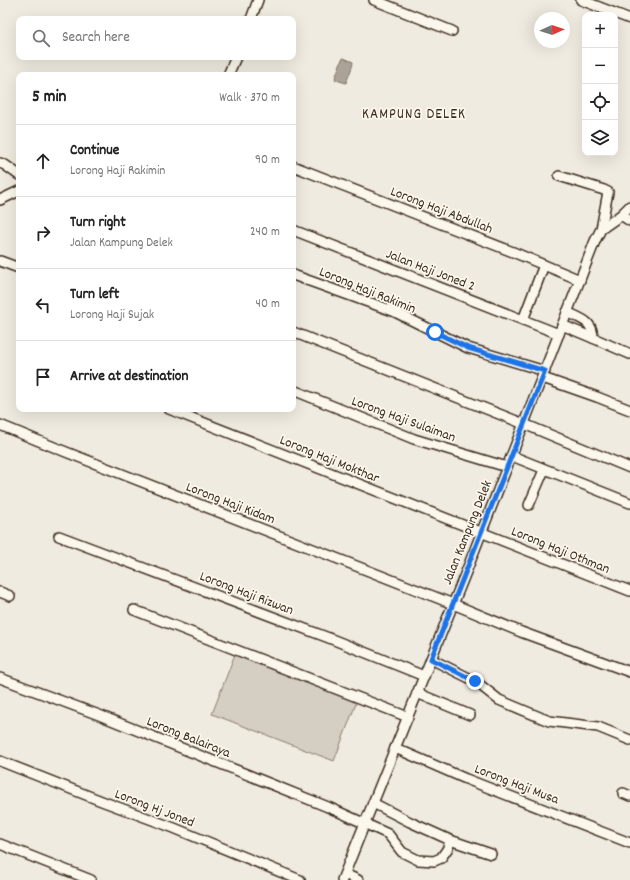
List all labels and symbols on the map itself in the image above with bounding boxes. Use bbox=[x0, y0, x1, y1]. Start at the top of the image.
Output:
north arrow bbox=[534, 12, 570, 48]
district label: KAMPUNG DELEK bbox=[362, 104, 466, 126]
street label: Lorong Haji Abdullah bbox=[387, 182, 495, 240]
street label: Jalan Haji Joned 2 bbox=[383, 245, 478, 297]
street label: Lorong Haji Rakimin bbox=[316, 262, 419, 319]
route start bbox=[426, 323, 444, 341]
street label: Lorong Haji Sulaiman bbox=[348, 392, 458, 448]
street label: Lorong Haji Mokthar bbox=[276, 431, 383, 489]
street label: Jalan Kampung Delek bbox=[438, 477, 498, 588]
street label: Lorong Haji Kidam bbox=[183, 478, 278, 530]
street label: Lorong Haji Othman bbox=[508, 522, 613, 580]
street label: Lorong Haji Rizwan bbox=[196, 567, 296, 621]
route end bbox=[466, 672, 484, 690]
street label: Lorong Balairaya bbox=[143, 712, 234, 764]
street label: Lorong Haji Musa bbox=[471, 760, 562, 810]
street label: Lorong Hj Joned bbox=[112, 785, 197, 833]

